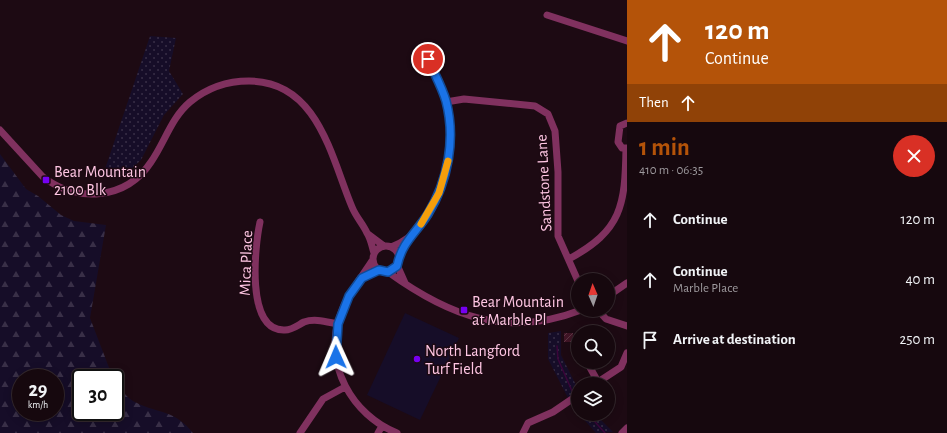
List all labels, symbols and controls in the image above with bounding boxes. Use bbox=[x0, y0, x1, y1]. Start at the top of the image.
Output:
icon: ahead bbox=[639, 16, 691, 68]
text: 120 m bbox=[705, 17, 770, 45]
pin bbox=[411, 42, 445, 76]
icon: arrive bbox=[417, 48, 439, 70]
text: Continue bbox=[705, 50, 769, 68]
icon: ahead bbox=[677, 92, 699, 114]
text: Then bbox=[639, 95, 669, 110]
street label: Sandstone Lane bbox=[533, 134, 555, 232]
button: close bbox=[893, 135, 935, 177]
text: 1 min bbox=[639, 136, 690, 160]
place label: Bear Mountain 2100 Blk bbox=[54, 164, 146, 198]
text: 410 m · 06:35 bbox=[639, 164, 703, 177]
marker: Bear Mountain 2100 Blk bbox=[41, 175, 51, 185]
icon: ahead bbox=[639, 209, 661, 231]
text: Continue bbox=[673, 212, 728, 227]
text: 120 m bbox=[901, 212, 935, 227]
street label: Mica Place bbox=[237, 230, 255, 296]
text: Continue bbox=[673, 264, 728, 279]
icon: ahead bbox=[639, 269, 661, 291]
text: 40 m bbox=[905, 272, 935, 287]
north arrow bbox=[571, 273, 615, 317]
map controls bbox=[571, 273, 615, 421]
text: Marble Place bbox=[673, 282, 738, 295]
place label: Bear Mountain at Marble Pl bbox=[472, 294, 564, 328]
marker: Bear Mountain at Marble Pl bbox=[459, 305, 469, 315]
button: search bbox=[571, 325, 615, 369]
icon: arrive bbox=[639, 329, 661, 351]
text: Arrive at destination bbox=[673, 332, 796, 347]
text: 250 m bbox=[900, 332, 935, 347]
position arrow bbox=[315, 336, 357, 378]
place label: North Langford Turf Field bbox=[425, 343, 520, 377]
marker: North Langford Turf Field bbox=[412, 354, 422, 364]
speed limit sign: 30 bbox=[72, 369, 124, 421]
button: layers bbox=[571, 377, 615, 421]
text: 29 bbox=[28, 380, 48, 400]
text: km/h bbox=[28, 400, 48, 410]

